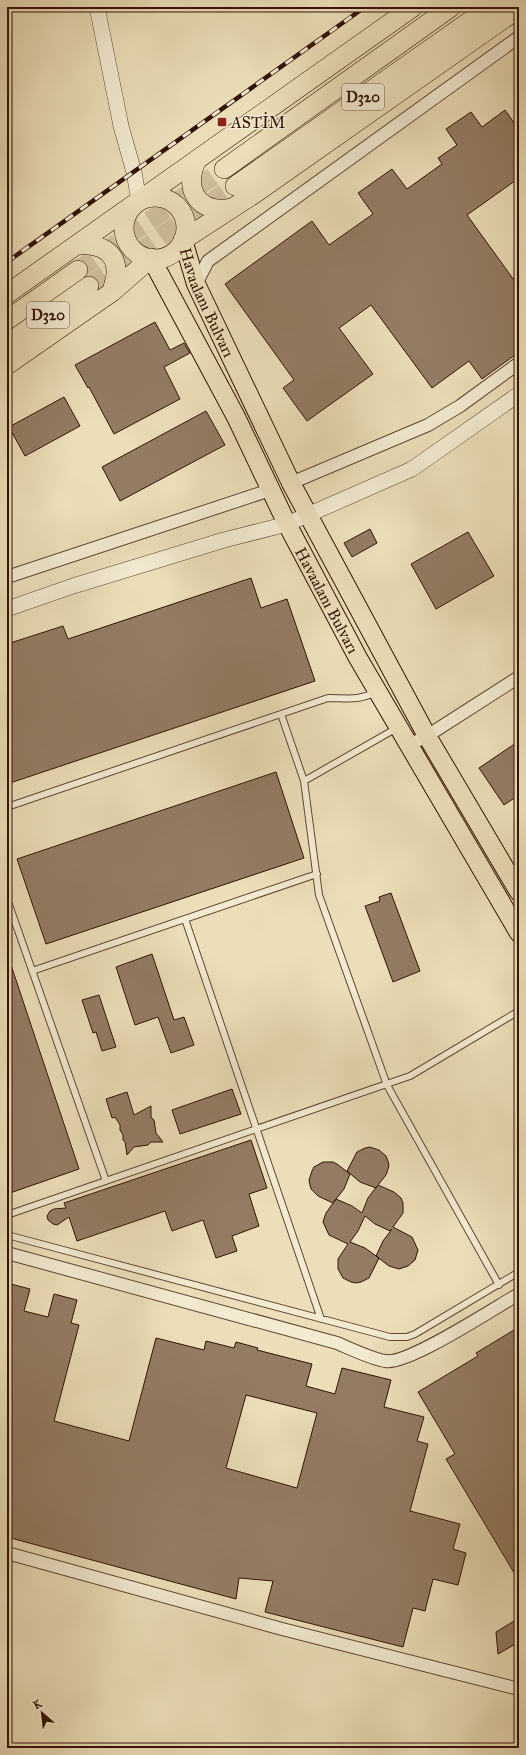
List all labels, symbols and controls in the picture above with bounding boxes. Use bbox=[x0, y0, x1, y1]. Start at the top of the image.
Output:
road number: D320 bbox=[342, 84, 384, 110]
place label: ASTİM bbox=[230, 112, 285, 132]
marker: ASTİM bbox=[216, 116, 228, 128]
street label: Havaalanı Bulvarı bbox=[176, 245, 239, 361]
road number: D320 bbox=[27, 302, 69, 328]
street label: Havaalanı Bulvarı bbox=[291, 544, 363, 657]
north arrow bbox=[22, 1693, 62, 1733]
text: K bbox=[31, 1696, 45, 1712]

